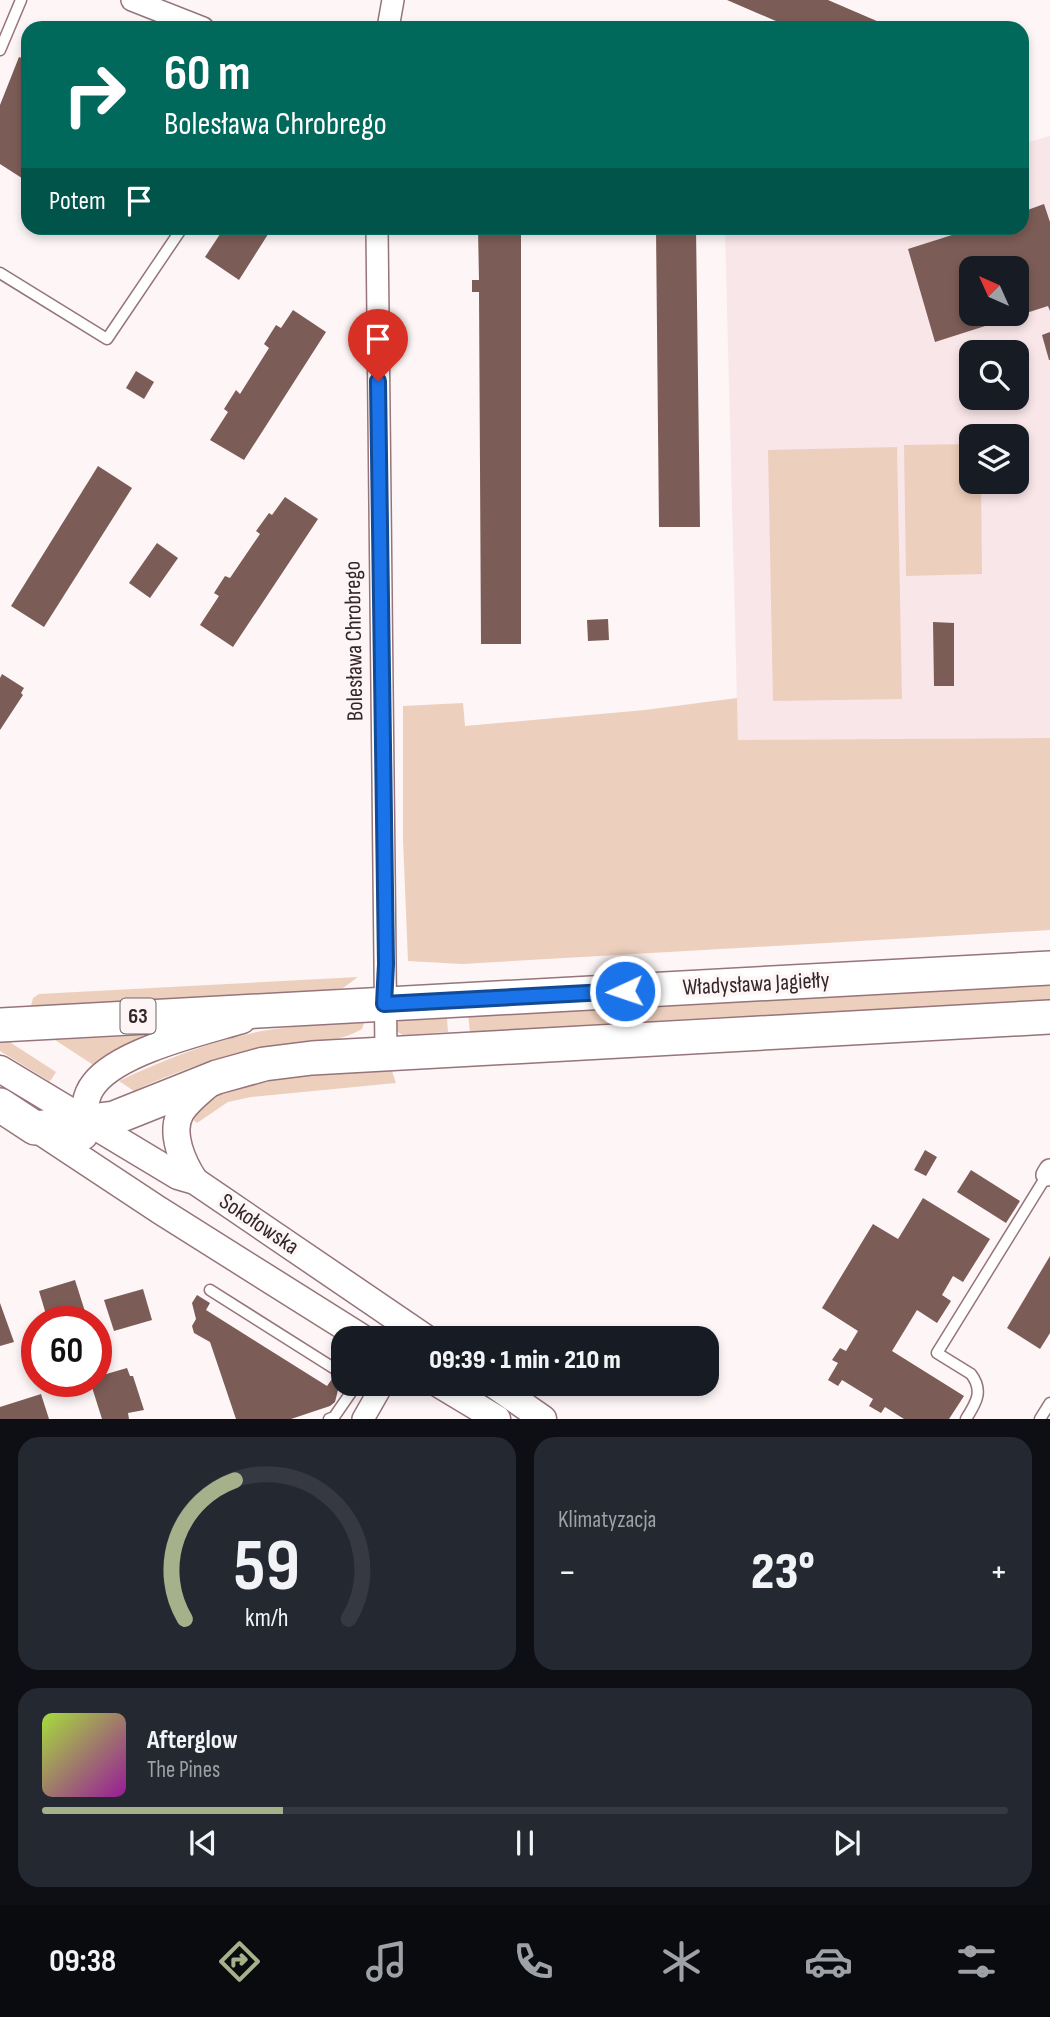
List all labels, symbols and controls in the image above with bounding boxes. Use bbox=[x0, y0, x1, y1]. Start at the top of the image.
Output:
text: 60 m bbox=[164, 45, 251, 104]
icon: right bbox=[49, 49, 140, 140]
text: Bolesława Chrobrego bbox=[164, 105, 387, 144]
icon: arrive bbox=[120, 182, 158, 220]
text: Potem bbox=[49, 186, 106, 217]
north arrow bbox=[959, 256, 1029, 326]
map controls bbox=[959, 256, 1029, 494]
pin bbox=[348, 309, 408, 381]
icon: arrive bbox=[359, 320, 397, 358]
button: search bbox=[959, 340, 1029, 410]
button: layers bbox=[959, 424, 1029, 494]
street label: Bolesława Chrobrego bbox=[339, 561, 369, 721]
position arrow bbox=[588, 954, 662, 1028]
street label: Władysława Jagiełły bbox=[682, 966, 830, 1002]
road number: 63 bbox=[120, 998, 156, 1034]
street label: Sokołowska bbox=[214, 1187, 304, 1261]
speed limit sign: 60 bbox=[21, 1306, 112, 1397]
text: 09:39 · 1 min · 210 m bbox=[429, 1345, 621, 1376]
text: Klimatyzacja bbox=[558, 1506, 656, 1534]
text: 59 bbox=[234, 1524, 300, 1612]
text: 23° bbox=[751, 1541, 815, 1604]
text: − bbox=[558, 1550, 577, 1595]
text: + bbox=[989, 1550, 1008, 1595]
text: km/h bbox=[245, 1603, 289, 1634]
text: Afterglow bbox=[147, 1725, 238, 1756]
text: The Pines bbox=[147, 1756, 220, 1784]
icon: previous bbox=[184, 1824, 222, 1862]
icon: pause bbox=[506, 1824, 544, 1862]
icon: next bbox=[828, 1824, 866, 1862]
icon: directions bbox=[215, 1937, 264, 1986]
icon: music bbox=[362, 1937, 411, 1986]
icon: phone bbox=[509, 1937, 558, 1986]
icon: climate bbox=[657, 1937, 706, 1986]
icon: car bbox=[804, 1937, 853, 1986]
icon: filters bbox=[952, 1937, 1001, 1986]
text: 09:38 bbox=[49, 1942, 116, 1981]

